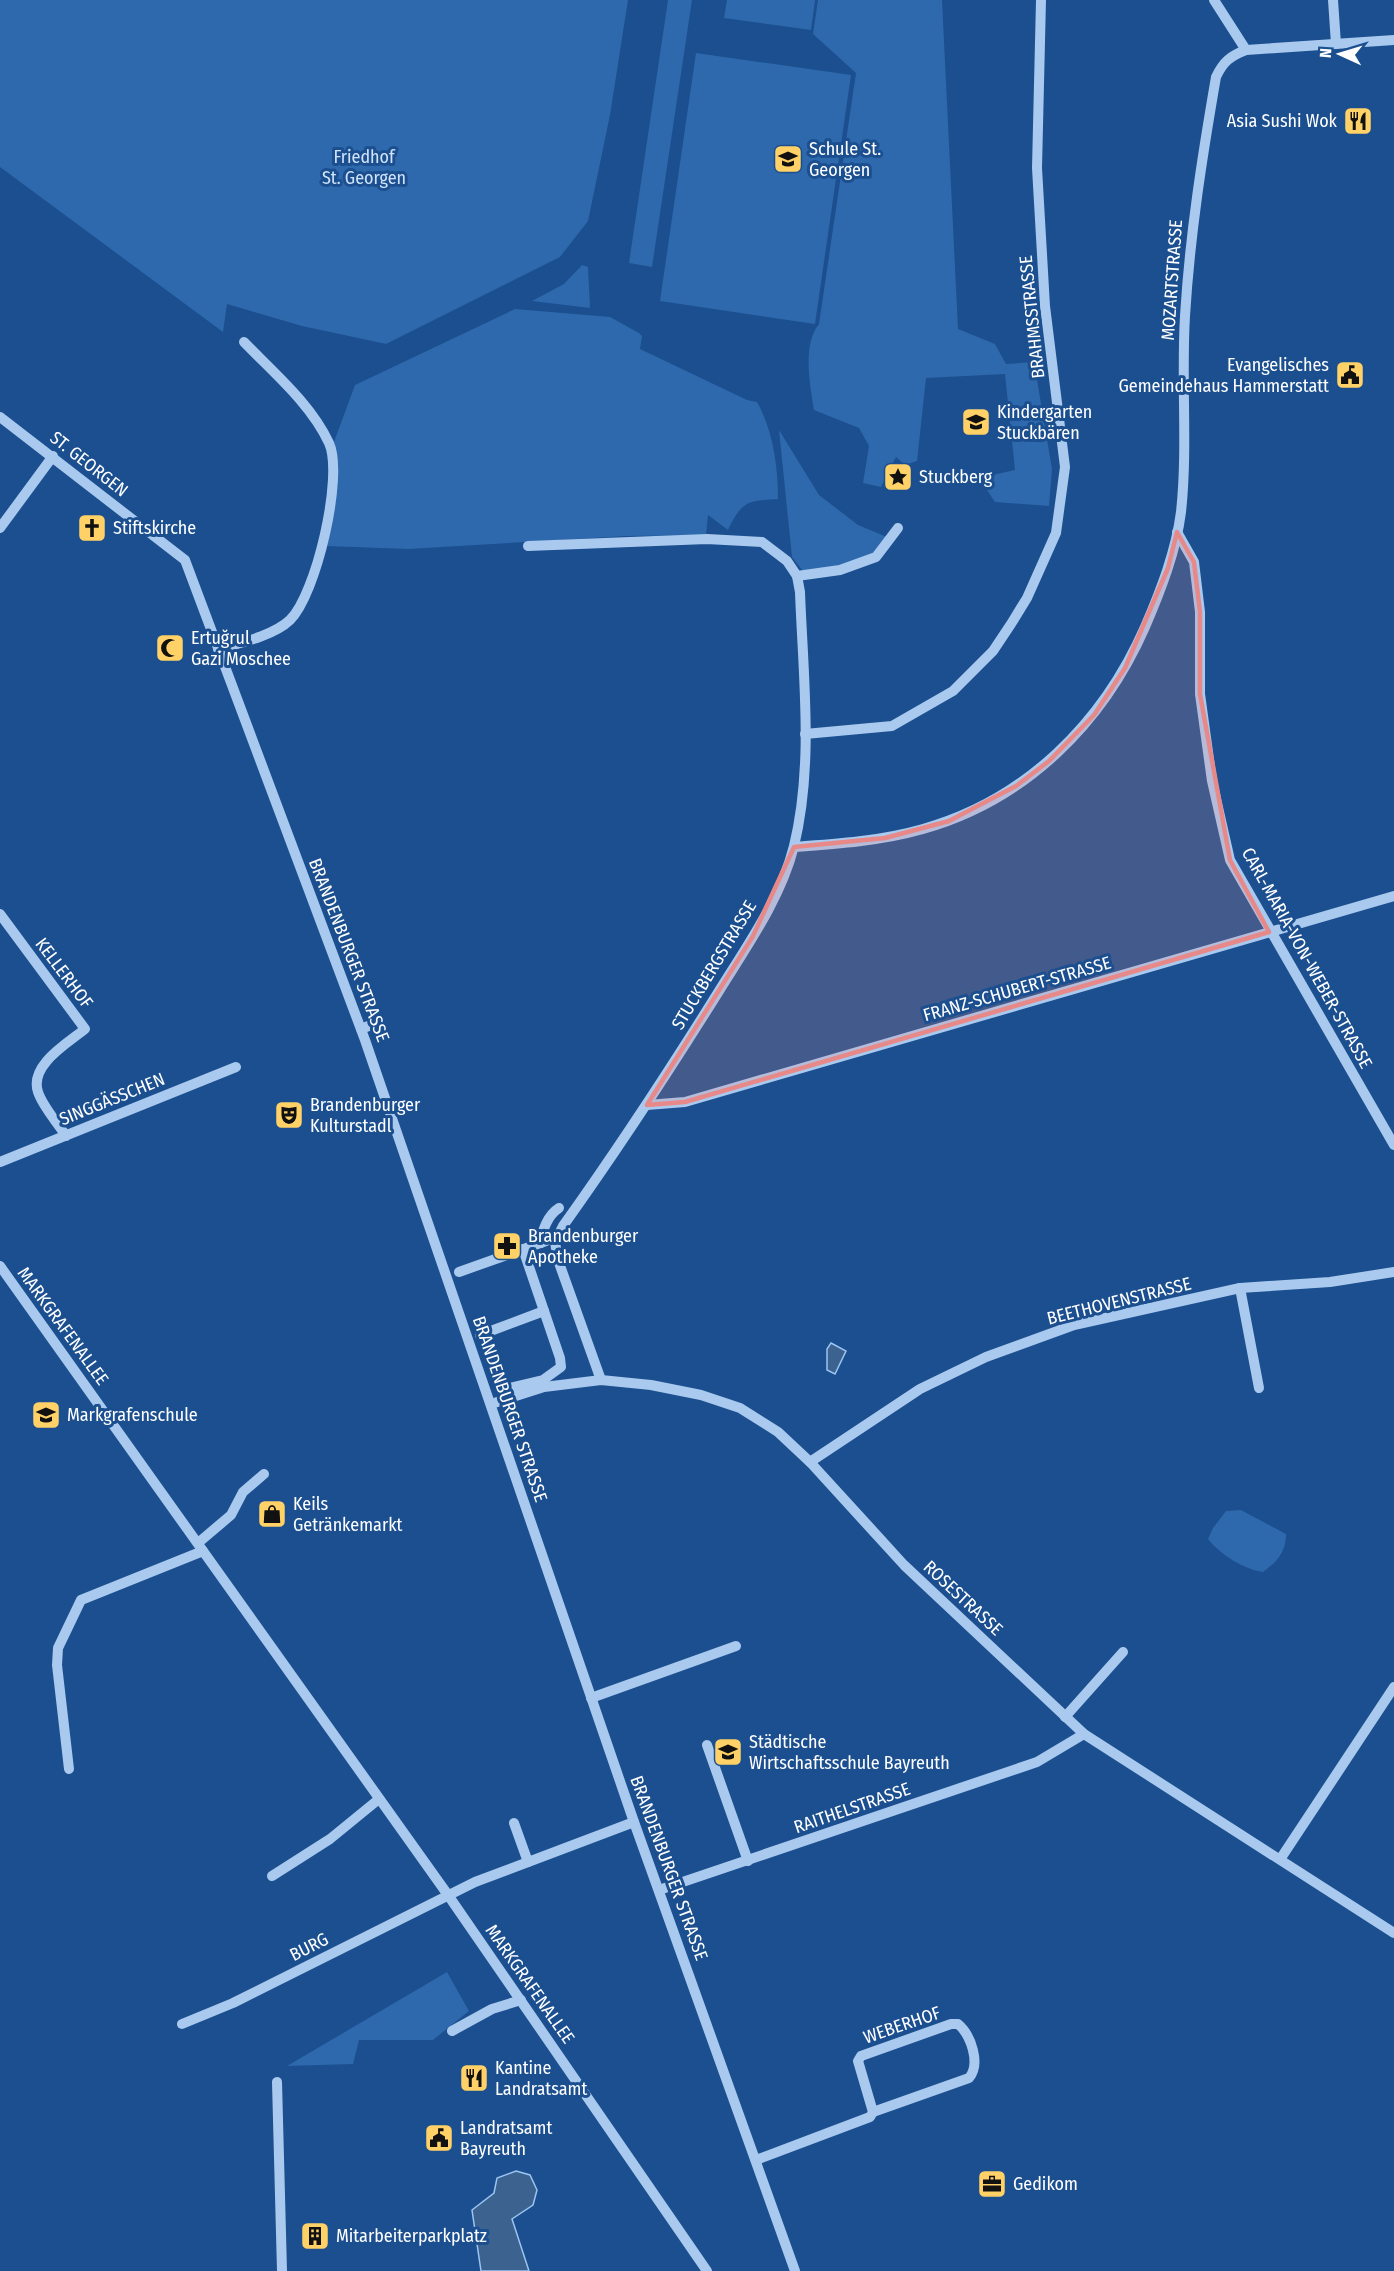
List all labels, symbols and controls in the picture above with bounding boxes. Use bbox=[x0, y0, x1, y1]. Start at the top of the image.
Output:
north arrow bbox=[1310, 24, 1370, 84]
text: N bbox=[1316, 48, 1335, 58]
restaurant icon: Asia Sushi Wok bbox=[1342, 105, 1374, 137]
place label: Asia Sushi Wok bbox=[1227, 110, 1338, 132]
place label: Schule St. Georgen bbox=[809, 138, 881, 181]
school or university icon: Schule St. Georgen bbox=[772, 143, 804, 175]
park label: Friedhof St. Georgen bbox=[322, 146, 406, 189]
street label: MOZARTSTRASSE bbox=[1157, 219, 1187, 341]
street label: BRAHMSSTRASSE bbox=[1015, 254, 1049, 380]
place label: Evangelisches Gemeindehaus Hammerstatt bbox=[1118, 354, 1329, 397]
public building icon: Evangelisches Gemeindehaus Hammerstatt bbox=[1334, 359, 1366, 391]
place label: Kindergarten Stuckbären bbox=[997, 401, 1092, 444]
school or university icon: Kindergarten Stuckbären bbox=[960, 406, 992, 438]
street label: ST. GEORGEN bbox=[46, 427, 132, 501]
place icon: Stuckberg bbox=[882, 461, 914, 493]
place label: Stuckberg bbox=[919, 466, 993, 488]
church icon: Stiftskirche bbox=[76, 512, 108, 544]
place label: Stiftskirche bbox=[113, 517, 196, 539]
place label: Ertuğrul Gazi Moschee bbox=[191, 627, 291, 670]
mosque icon: Ertuğrul Gazi Moschee bbox=[154, 632, 186, 664]
street label: CARL-MARIA-VON-WEBER-STRASSE bbox=[1237, 844, 1377, 1072]
street label: BRANDENBURGER STRASSE bbox=[304, 855, 394, 1045]
street label: STUCKBERGSTRASSE bbox=[667, 897, 761, 1033]
street label: KELLERHOF bbox=[30, 934, 98, 1013]
street label: FRANZ-SCHUBERT-STRASSE bbox=[921, 952, 1113, 1026]
street label: SINGGÄSSCHEN bbox=[56, 1068, 168, 1130]
place label: Brandenburger Kulturstadl bbox=[310, 1094, 421, 1137]
theatre icon: Brandenburger Kulturstadl bbox=[273, 1099, 305, 1131]
place label: Brandenburger Apotheke bbox=[528, 1225, 639, 1268]
pharmacy icon: Brandenburger Apotheke bbox=[491, 1230, 523, 1262]
street label: MARKGRAFENALLEE bbox=[13, 1263, 113, 1389]
street label: BEETHOVENSTRASSE bbox=[1045, 1272, 1193, 1330]
street label: BRANDENBURGER STRASSE bbox=[468, 1313, 552, 1505]
school or university icon: Markgrafenschule bbox=[30, 1399, 62, 1431]
place label: Markgrafenschule bbox=[67, 1404, 198, 1426]
place label: Keils Getränkemarkt bbox=[293, 1493, 403, 1536]
shop icon: Keils Getränkemarkt bbox=[256, 1498, 288, 1530]
street label: ROSESTRASSE bbox=[919, 1556, 1007, 1640]
place label: Städtische Wirtschaftsschule Bayreuth bbox=[749, 1731, 950, 1774]
school or university icon: Städtische Wirtschaftsschule Bayreuth bbox=[712, 1736, 744, 1768]
street label: BRANDENBURGER STRASSE bbox=[625, 1773, 713, 1963]
street label: RAITHELSTRASSE bbox=[791, 1778, 913, 1838]
street label: MARKGRAFENALLEE bbox=[481, 1920, 579, 2048]
street label: BURG bbox=[286, 1928, 332, 1966]
street label: WEBERHOF bbox=[861, 2002, 944, 2048]
place label: Kantine Landratsamt bbox=[495, 2057, 587, 2100]
restaurant icon: Kantine Landratsamt bbox=[458, 2062, 490, 2094]
place label: Landratsamt Bayreuth bbox=[460, 2117, 552, 2160]
public building icon: Landratsamt Bayreuth bbox=[423, 2122, 455, 2154]
office icon: Gedikom bbox=[976, 2168, 1008, 2200]
place label: Gedikom bbox=[1013, 2173, 1078, 2195]
building icon: Mitarbeiterparkplatz bbox=[299, 2220, 331, 2252]
place label: Mitarbeiterparkplatz bbox=[336, 2225, 487, 2247]

